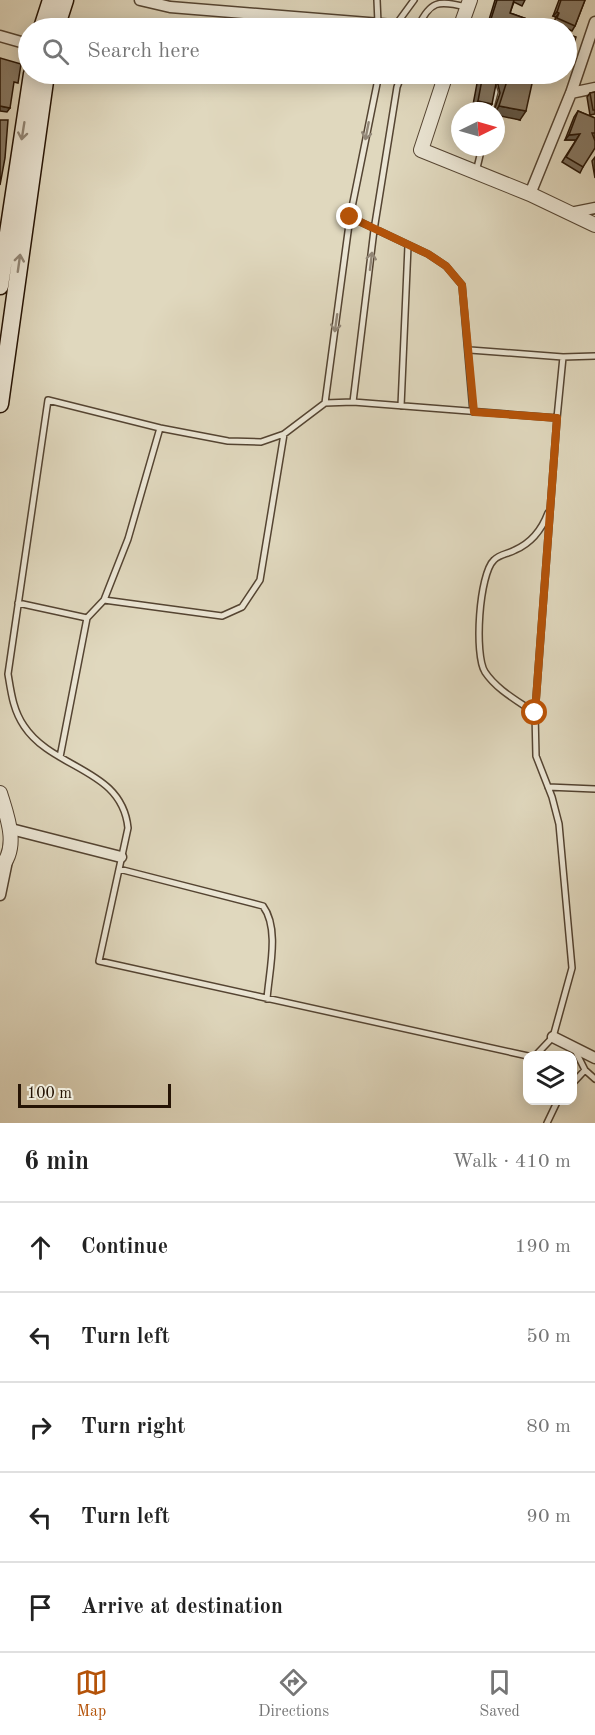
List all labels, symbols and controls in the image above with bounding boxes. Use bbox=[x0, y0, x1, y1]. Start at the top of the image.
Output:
search box bbox=[18, 18, 577, 84]
icon: search bbox=[39, 35, 72, 68]
text: Search here bbox=[87, 40, 200, 62]
north arrow bbox=[451, 102, 505, 156]
one-way arrow bbox=[361, 120, 372, 140]
one-way arrow bbox=[17, 121, 28, 141]
route end bbox=[336, 203, 362, 229]
one-way arrow bbox=[365, 251, 376, 271]
one-way arrow bbox=[14, 254, 25, 274]
one-way arrow bbox=[330, 313, 341, 333]
route start bbox=[521, 699, 547, 725]
map controls bbox=[523, 1051, 577, 1105]
button: layers bbox=[523, 1051, 577, 1105]
scale bar bbox=[18, 1081, 171, 1108]
text: 100 m bbox=[27, 1086, 72, 1102]
text: 6 min bbox=[24, 1149, 89, 1175]
text: Walk · 410 m bbox=[452, 1152, 571, 1172]
icon: ahead bbox=[24, 1231, 57, 1264]
text: Continue bbox=[81, 1236, 168, 1258]
text: 190 m bbox=[515, 1237, 571, 1257]
icon: left bbox=[24, 1321, 57, 1354]
text: Turn left bbox=[81, 1326, 170, 1348]
text: 50 m bbox=[526, 1327, 571, 1347]
icon: right bbox=[24, 1411, 57, 1444]
text: Turn right bbox=[81, 1416, 185, 1438]
text: 80 m bbox=[526, 1417, 571, 1437]
icon: left bbox=[24, 1501, 57, 1534]
text: Turn left bbox=[81, 1506, 170, 1528]
text: 90 m bbox=[526, 1507, 571, 1527]
icon: arrive bbox=[24, 1591, 57, 1624]
text: Arrive at destination bbox=[81, 1596, 283, 1618]
tab: Map bbox=[75, 1666, 108, 1722]
tab: Directions bbox=[258, 1666, 329, 1722]
tab: Saved bbox=[479, 1666, 520, 1722]

